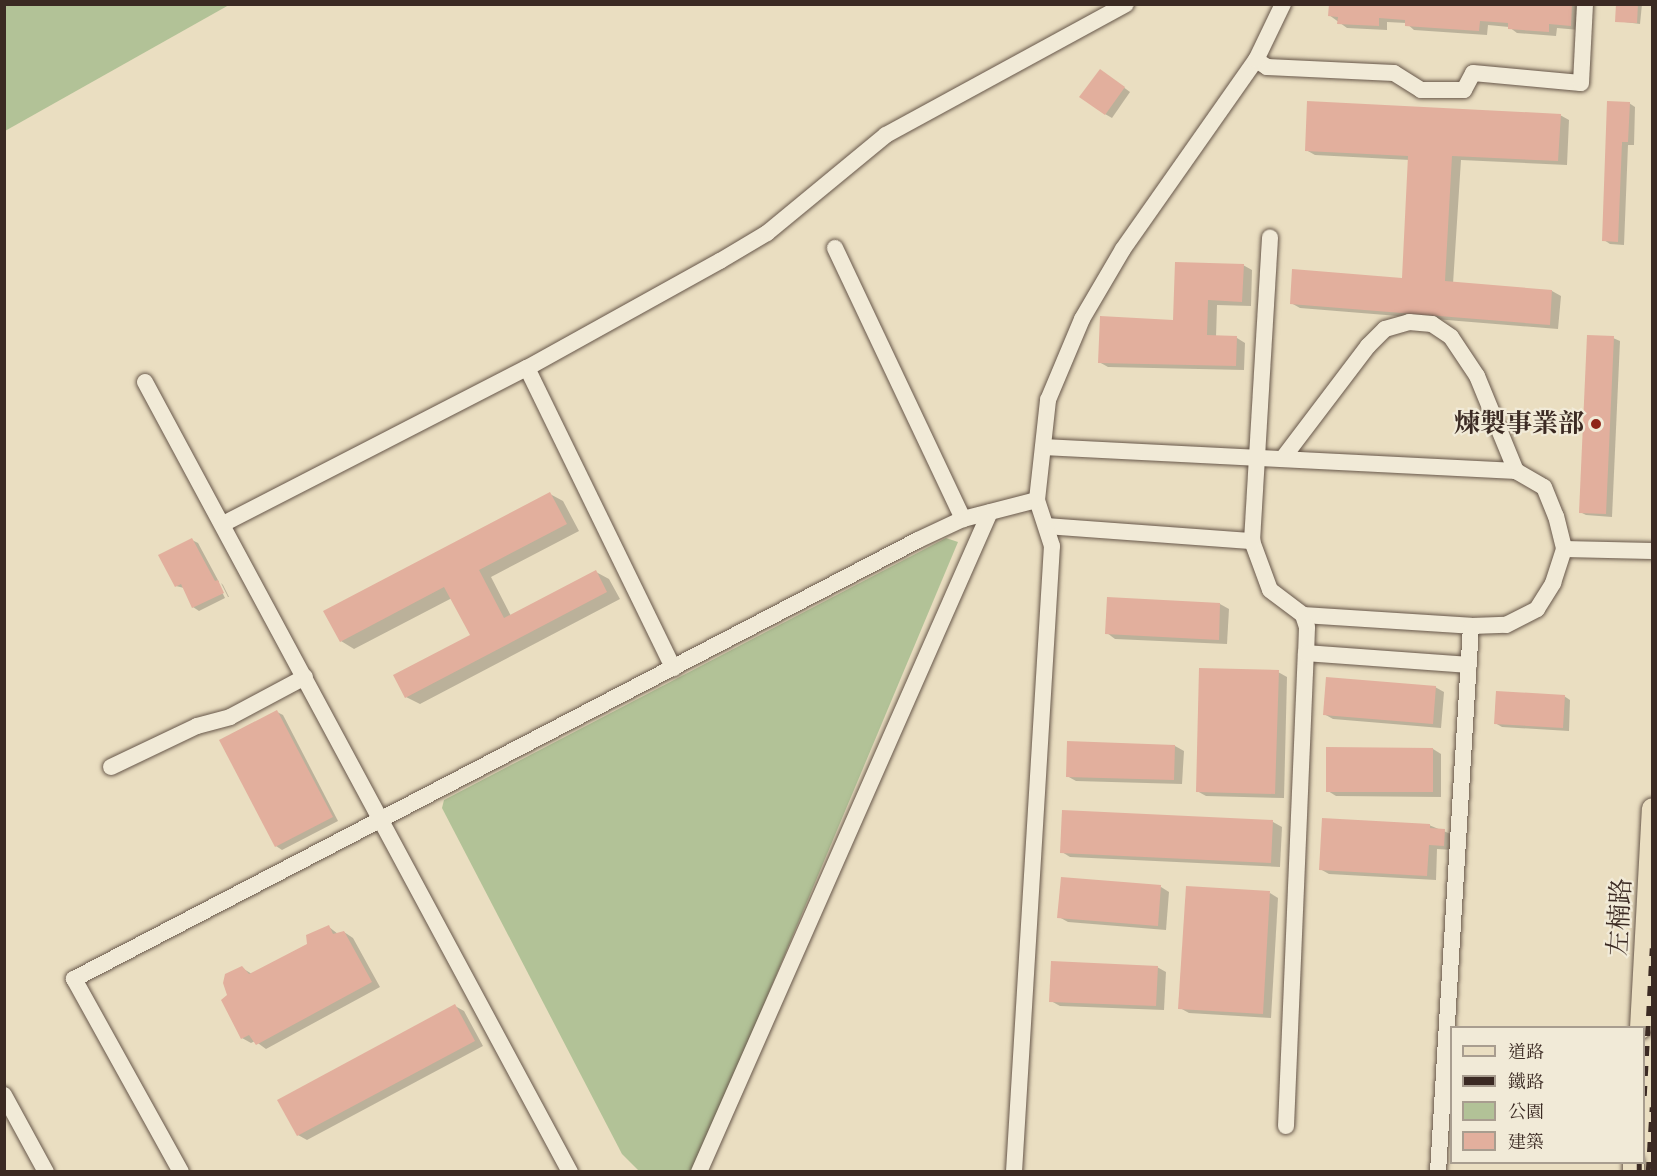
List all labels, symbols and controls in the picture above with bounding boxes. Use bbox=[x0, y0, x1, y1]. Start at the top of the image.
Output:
place label: 煉製事業部 bbox=[1454, 408, 1584, 440]
marker: 煉製事業部 bbox=[1589, 417, 1603, 431]
street label: 左楠路 bbox=[1602, 877, 1638, 957]
legend bbox=[1450, 1026, 1645, 1164]
text: 道路 bbox=[1508, 1040, 1544, 1065]
text: 鐵路 bbox=[1508, 1070, 1544, 1095]
text: 公園 bbox=[1508, 1100, 1544, 1125]
text: 建築 bbox=[1508, 1130, 1544, 1155]

